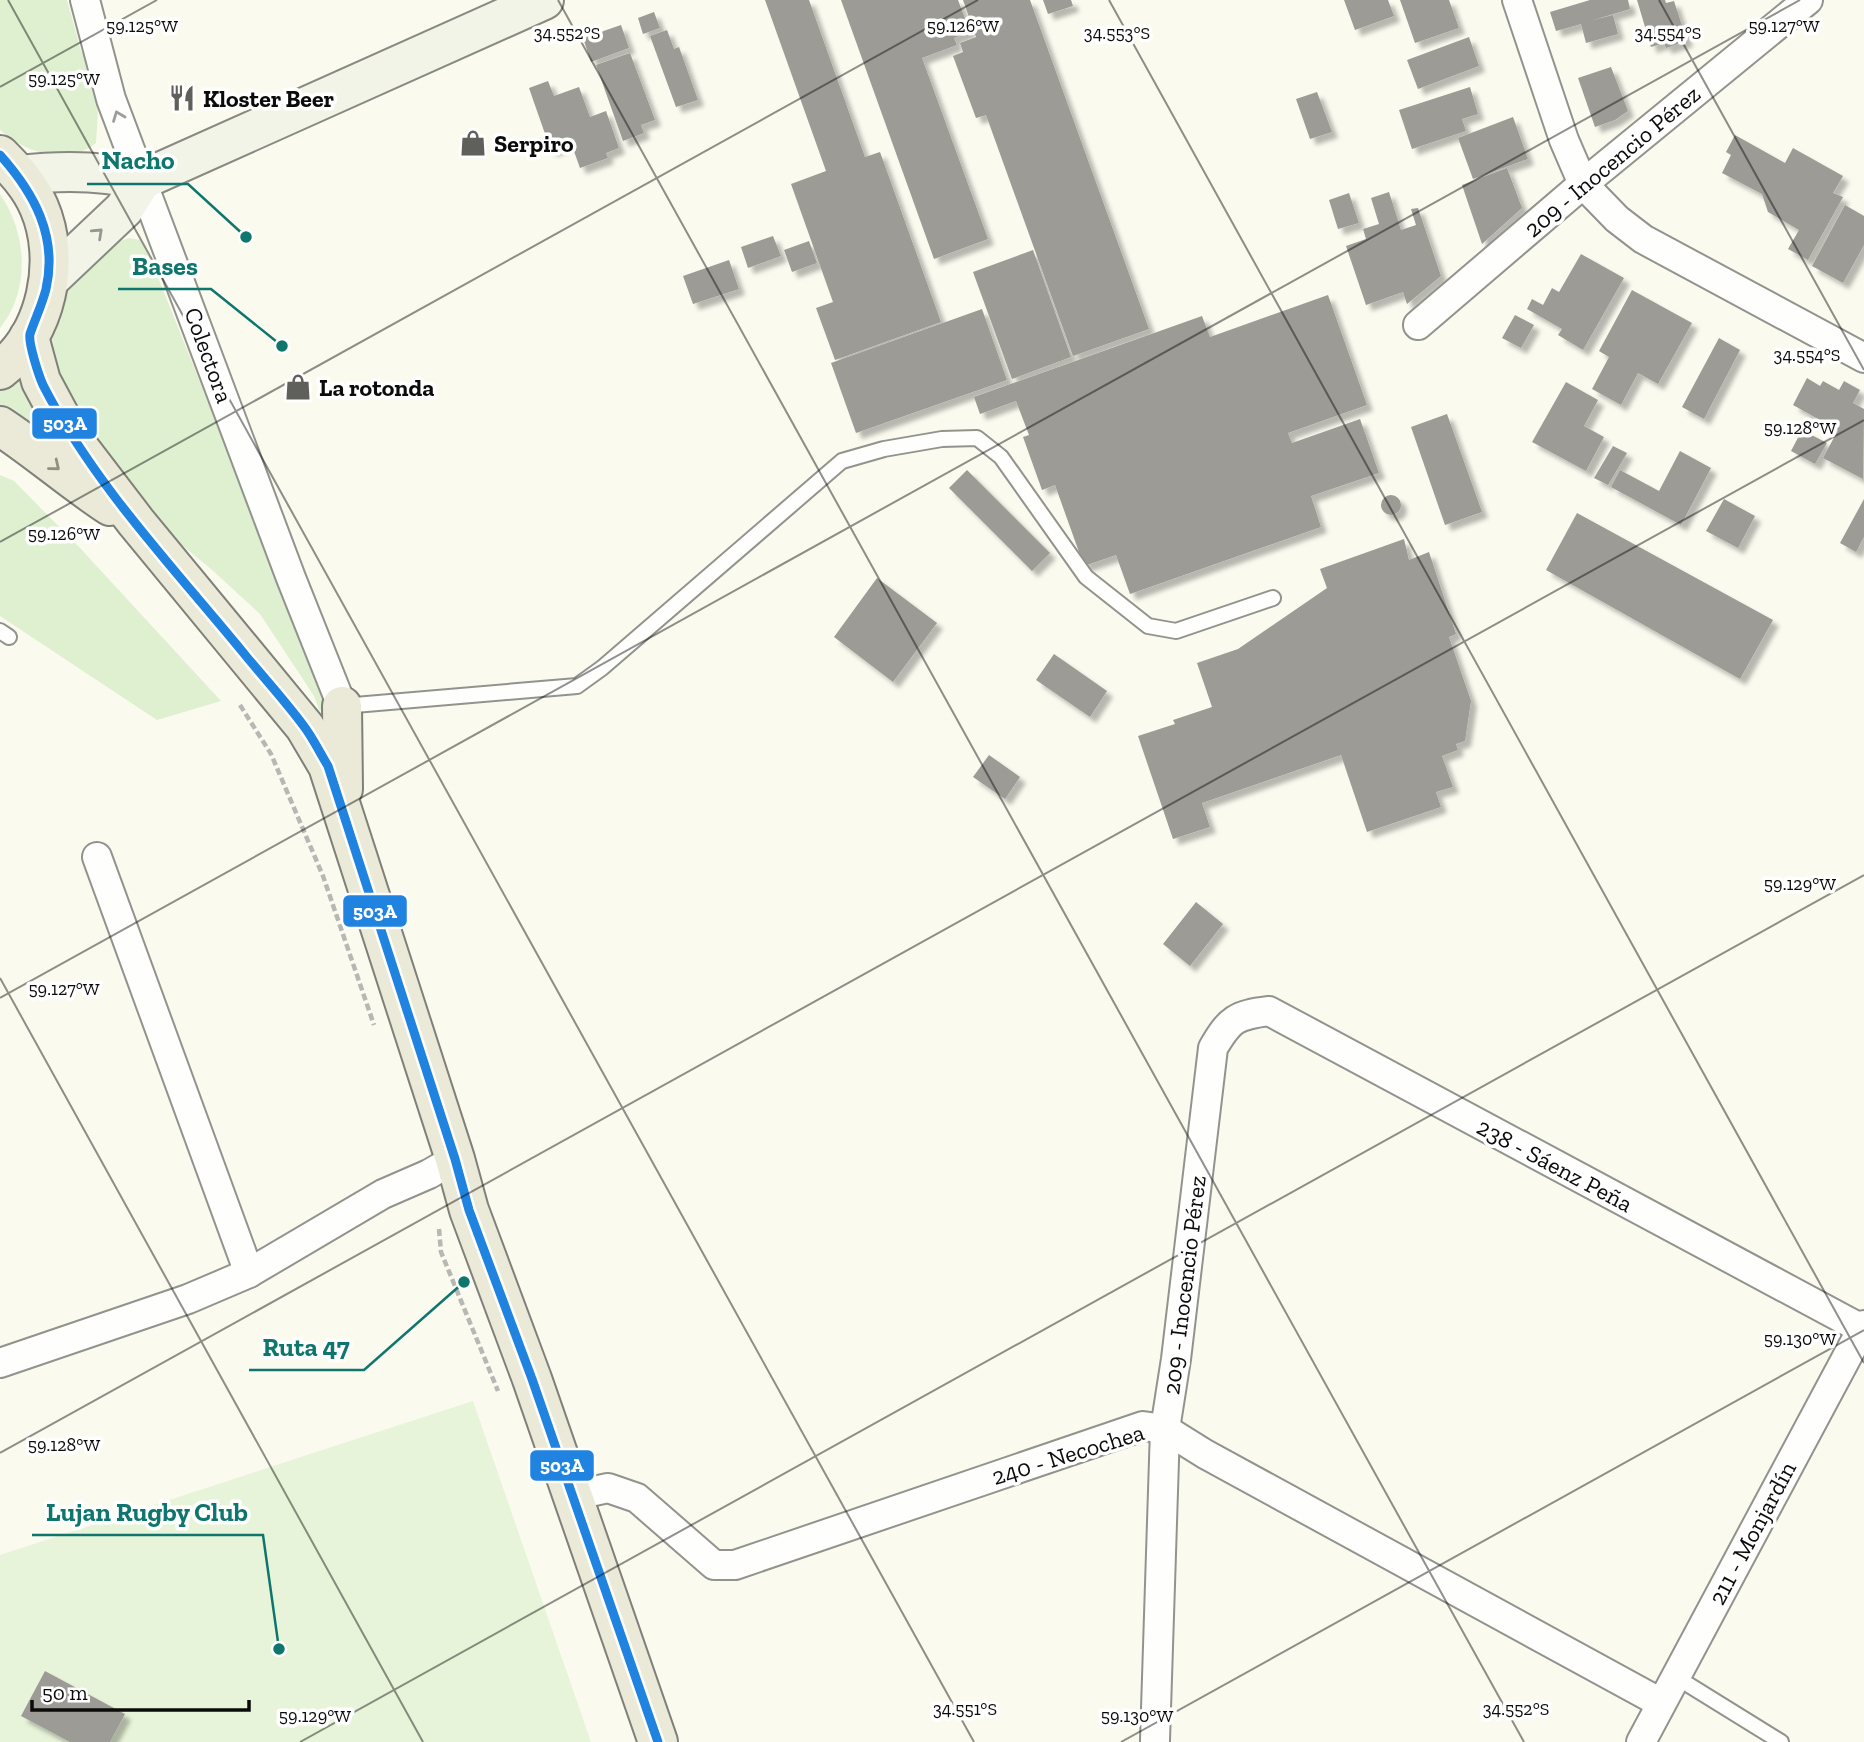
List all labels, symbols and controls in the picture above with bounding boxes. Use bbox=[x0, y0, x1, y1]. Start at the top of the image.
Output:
text: 59.125°W bbox=[106, 15, 178, 37]
text: 59.126°W bbox=[927, 15, 999, 37]
text: 59.127°W bbox=[1748, 15, 1820, 37]
text: 34.552°S bbox=[534, 22, 600, 44]
text: 34.553°S bbox=[1084, 22, 1150, 44]
text: 34.554°S bbox=[1635, 22, 1701, 44]
text: 59.125°W bbox=[28, 68, 100, 90]
street label: 209 - Inocencio Pérez bbox=[1518, 79, 1706, 243]
restaurant icon: Kloster Beer bbox=[167, 83, 197, 113]
place label: Kloster Beer bbox=[203, 84, 335, 113]
one-way arrow bbox=[112, 111, 126, 123]
shop icon: Serpiro bbox=[458, 128, 488, 158]
place label: Serpiro bbox=[494, 129, 574, 158]
callout: Nacho bbox=[87, 137, 188, 184]
text: Nacho bbox=[101, 144, 175, 176]
one-way arrow bbox=[90, 229, 103, 242]
callout: Bases bbox=[118, 242, 211, 289]
text: Bases bbox=[132, 250, 198, 282]
street label: Colectora bbox=[178, 303, 240, 407]
text: 34.554°S bbox=[1774, 344, 1840, 366]
shop icon: La rotonda bbox=[283, 372, 313, 402]
place label: La rotonda bbox=[319, 373, 434, 402]
line badge: 503A bbox=[31, 407, 98, 440]
text: 503A bbox=[43, 412, 88, 435]
text: 59.128°W bbox=[1764, 417, 1836, 439]
one-way arrow bbox=[46, 458, 59, 470]
text: 59.126°W bbox=[28, 523, 100, 545]
text: 59.129°W bbox=[1764, 873, 1836, 895]
line badge: 503A bbox=[342, 894, 408, 928]
text: 503A bbox=[353, 900, 398, 923]
text: 59.127°W bbox=[28, 978, 100, 1000]
street label: 238 - Sáenz Peña bbox=[1472, 1112, 1638, 1218]
street label: 209 - Inocencio Pérez bbox=[1156, 1174, 1212, 1396]
callout: Ruta 47 bbox=[249, 1323, 364, 1370]
text: 59.130°W bbox=[1764, 1328, 1836, 1350]
text: Ruta 47 bbox=[262, 1331, 350, 1363]
street label: 240 - Necochea bbox=[988, 1417, 1148, 1491]
text: 59.128°W bbox=[28, 1434, 100, 1456]
line badge: 503A bbox=[529, 1449, 595, 1482]
text: 503A bbox=[540, 1454, 585, 1477]
street label: 211 - Monjardín bbox=[1702, 1456, 1802, 1610]
callout: Lujan Rugby Club bbox=[32, 1488, 263, 1535]
text: Lujan Rugby Club bbox=[46, 1496, 248, 1528]
scale bar bbox=[32, 1668, 248, 1712]
text: 50 m bbox=[42, 1680, 88, 1705]
text: 34.551°S bbox=[933, 1698, 997, 1720]
text: 34.552°S bbox=[1483, 1698, 1549, 1720]
text: 59.129°W bbox=[279, 1705, 351, 1727]
text: 59.130°W bbox=[1101, 1705, 1173, 1727]

